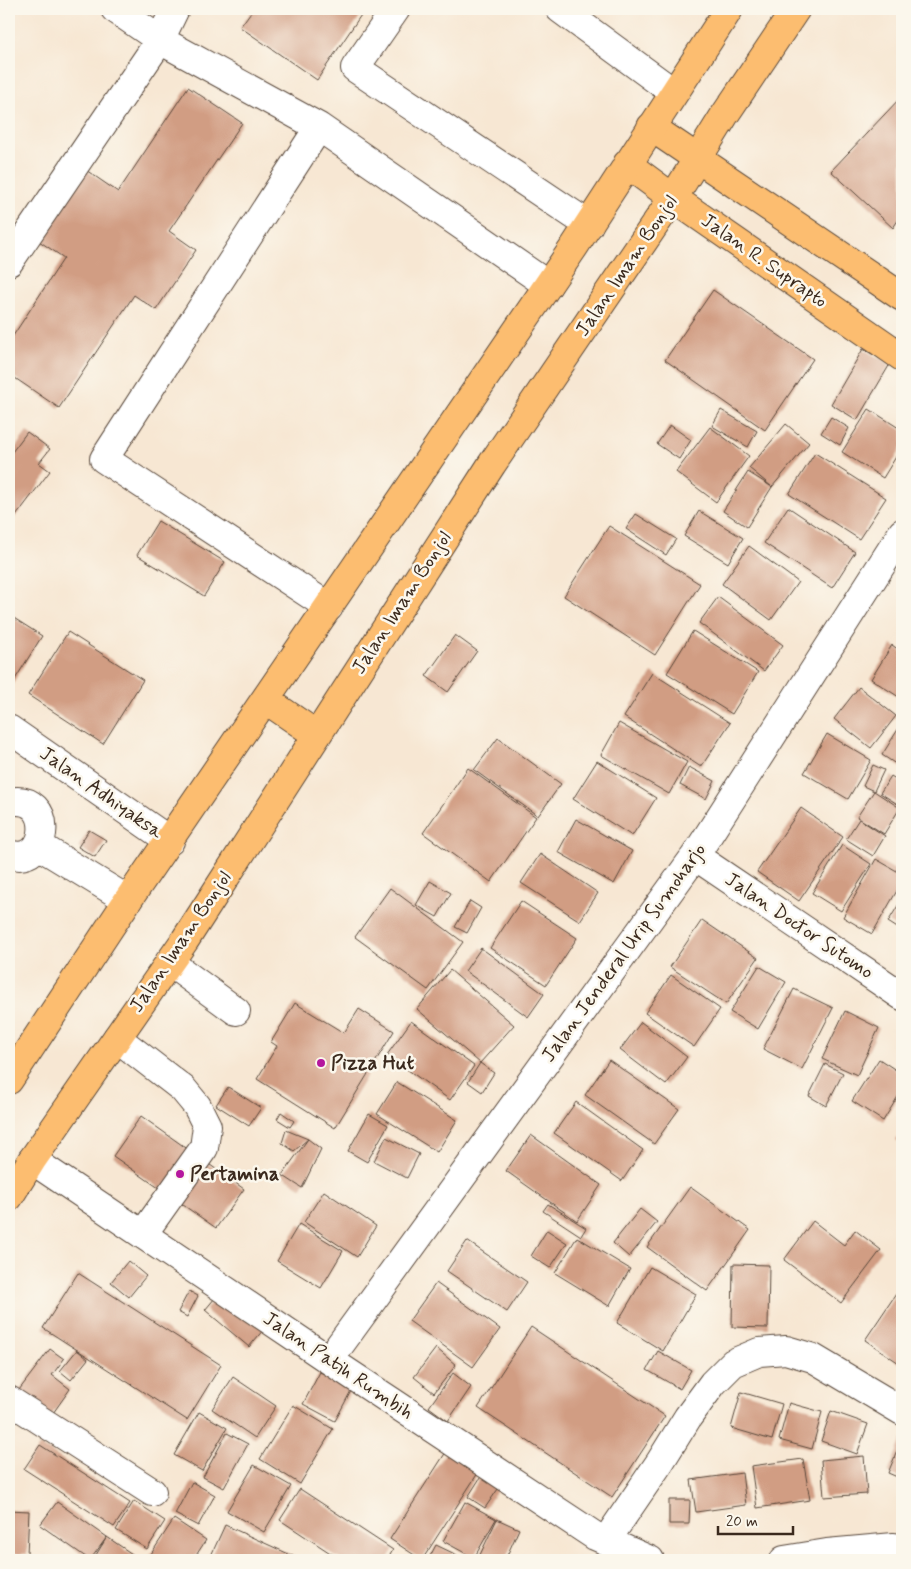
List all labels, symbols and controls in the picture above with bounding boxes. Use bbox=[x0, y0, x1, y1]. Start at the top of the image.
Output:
street label: Jalan Imam Bonjol bbox=[570, 190, 684, 342]
street label: Jalan R. Suprapto bbox=[695, 207, 833, 315]
street label: Jalan Imam Bonjol bbox=[346, 526, 458, 680]
street label: Jalan Adhiyaksa bbox=[34, 740, 169, 846]
street label: Jalan Jenderal Urip Sumoharjo bbox=[535, 838, 713, 1068]
street label: Jalan Imam Bonjol bbox=[124, 866, 238, 1018]
street label: Jalan Doctor Sutomo bbox=[719, 866, 879, 986]
place label: Pizza Hut bbox=[331, 1050, 415, 1077]
marker: Pizza Hut bbox=[315, 1057, 327, 1069]
place label: Pertamina bbox=[190, 1161, 279, 1188]
marker: Pertamina bbox=[174, 1168, 186, 1180]
street label: Jalan Patih Rumbih bbox=[257, 1306, 419, 1426]
scale bar bbox=[718, 1504, 794, 1536]
text: 20 m bbox=[726, 1512, 758, 1532]

